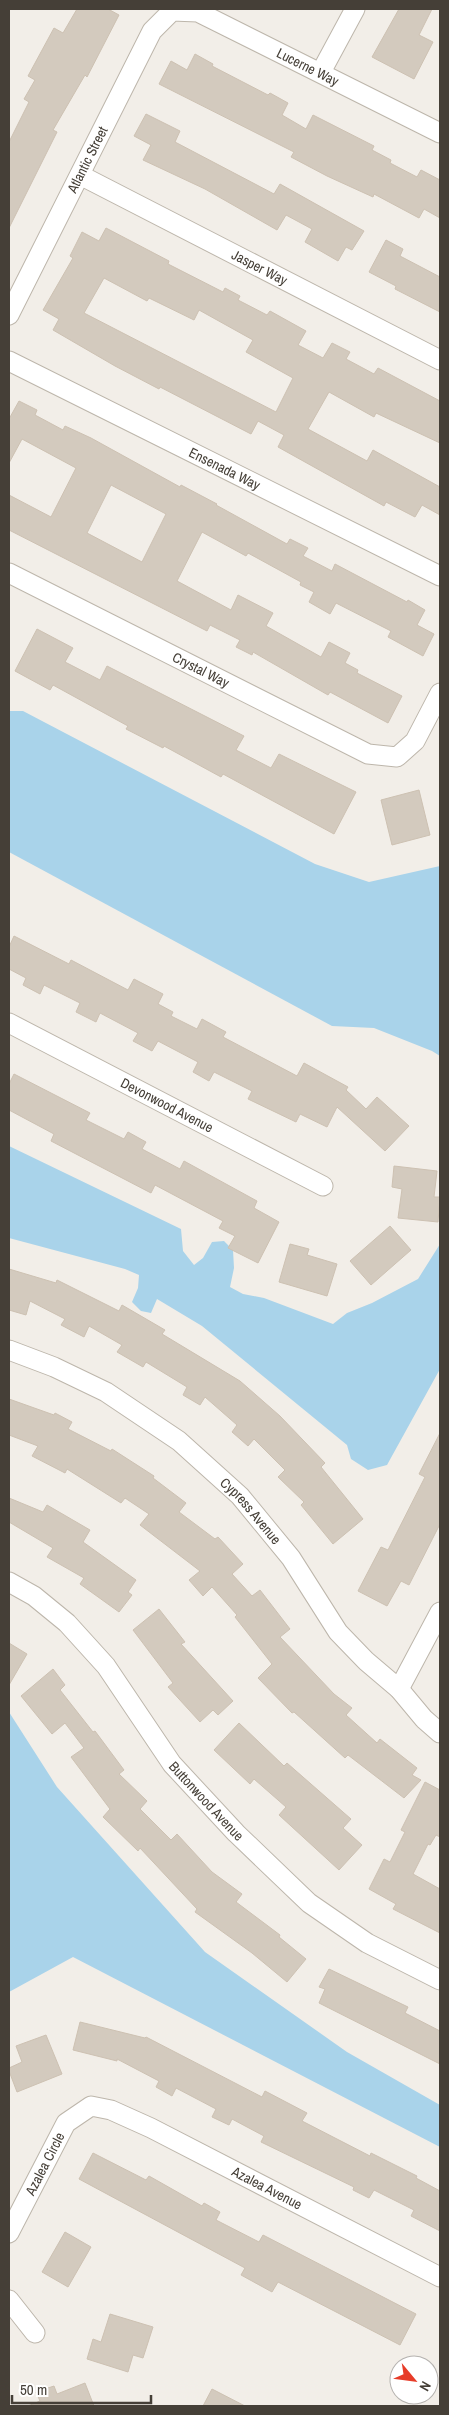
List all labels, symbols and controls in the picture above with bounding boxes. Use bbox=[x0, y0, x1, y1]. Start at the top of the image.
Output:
street label: Lucerne Way bbox=[274, 44, 342, 90]
street label: Atlantic Street bbox=[63, 123, 112, 197]
street label: Jasper Way bbox=[229, 246, 291, 289]
street label: Ensenada Way bbox=[186, 443, 264, 494]
street label: Crystal Way bbox=[169, 648, 233, 692]
street label: Devonwood Avenue bbox=[118, 1074, 216, 1137]
street label: Cypress Avenue bbox=[216, 1474, 285, 1548]
street label: Buttonwood Avenue bbox=[165, 1757, 248, 1845]
street label: Azalea Circle bbox=[21, 2129, 69, 2199]
street label: Azalea Avenue bbox=[228, 2162, 305, 2213]
north arrow bbox=[389, 2355, 439, 2405]
scale bar bbox=[12, 2372, 151, 2404]
text: N bbox=[415, 2378, 435, 2394]
text: 50 m bbox=[20, 2379, 47, 2400]

